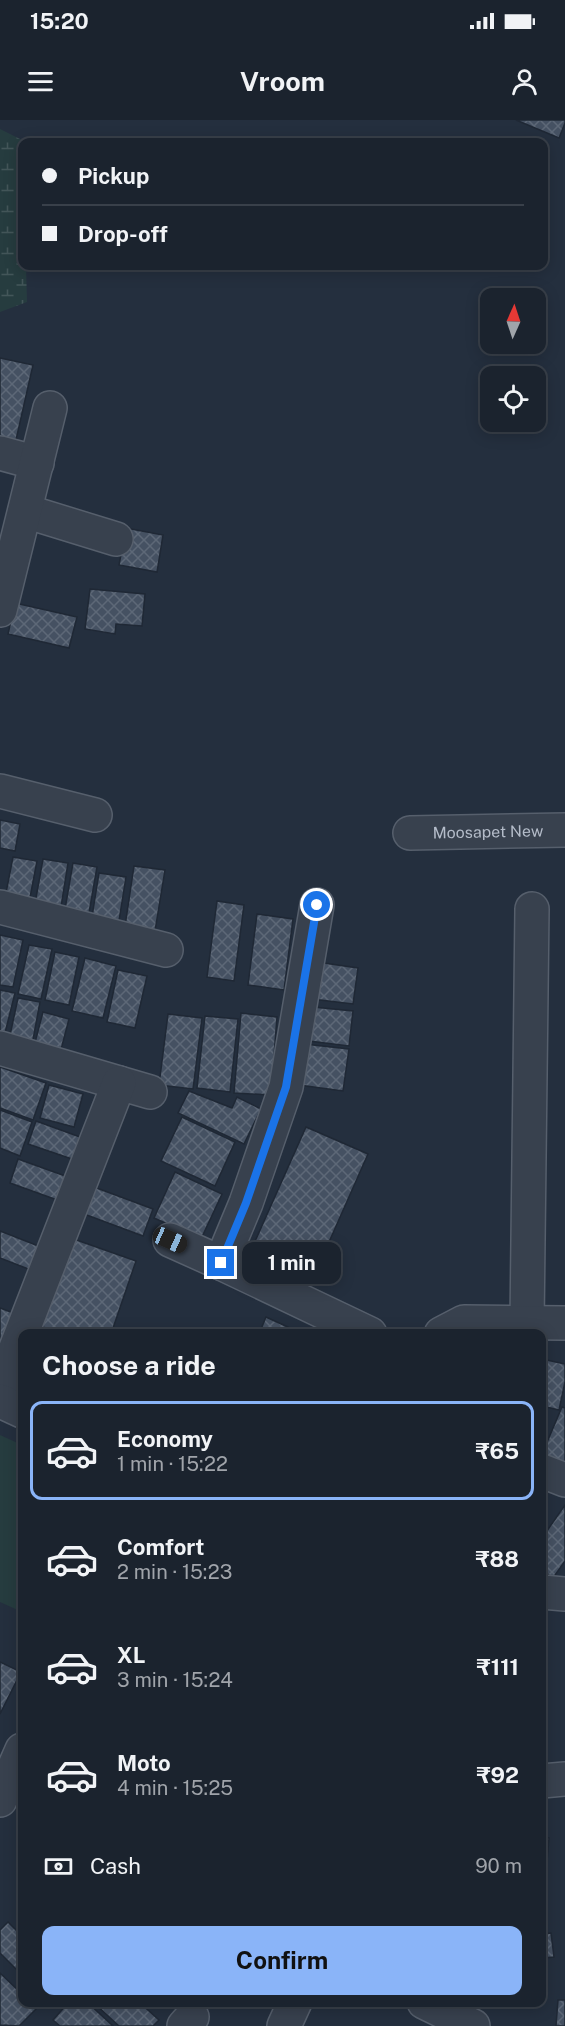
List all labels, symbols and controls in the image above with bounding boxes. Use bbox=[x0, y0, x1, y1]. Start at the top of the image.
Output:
text: 15:20 bbox=[30, 8, 89, 34]
icon: menu bbox=[24, 65, 57, 98]
text: Vroom bbox=[240, 65, 325, 97]
icon: person bbox=[508, 65, 541, 98]
text: Pickup bbox=[78, 163, 149, 189]
text: Drop-off bbox=[78, 221, 168, 247]
north arrow bbox=[480, 288, 546, 354]
map controls bbox=[480, 288, 546, 432]
button: locate bbox=[480, 366, 546, 432]
street label: Moosapet New bbox=[432, 821, 544, 843]
route start bbox=[303, 891, 330, 918]
car bbox=[150, 1224, 190, 1256]
callout: 1 min bbox=[242, 1242, 341, 1284]
route end bbox=[207, 1249, 234, 1276]
text: 1 min bbox=[267, 1251, 316, 1275]
text: Choose a ride bbox=[42, 1349, 216, 1381]
icon: car bbox=[45, 1424, 99, 1478]
text: Economy bbox=[117, 1426, 213, 1452]
text: ₹65 bbox=[475, 1438, 519, 1464]
text: 1 min · 15:22 bbox=[117, 1452, 228, 1476]
icon: car bbox=[45, 1532, 99, 1586]
text: Comfort bbox=[117, 1534, 204, 1560]
text: ₹88 bbox=[475, 1546, 519, 1572]
text: 2 min · 15:23 bbox=[117, 1560, 232, 1584]
icon: car bbox=[45, 1640, 99, 1694]
text: XL bbox=[117, 1642, 145, 1668]
text: ₹111 bbox=[477, 1654, 519, 1680]
text: 3 min · 15:24 bbox=[117, 1668, 233, 1692]
icon: car bbox=[45, 1748, 99, 1802]
text: Moto bbox=[117, 1750, 171, 1776]
text: ₹92 bbox=[476, 1762, 519, 1788]
text: 4 min · 15:25 bbox=[117, 1776, 233, 1800]
icon: cash bbox=[42, 1850, 75, 1883]
text: Cash bbox=[90, 1853, 141, 1879]
text: 90 m bbox=[475, 1854, 522, 1878]
button: Confirm bbox=[42, 1926, 522, 1995]

